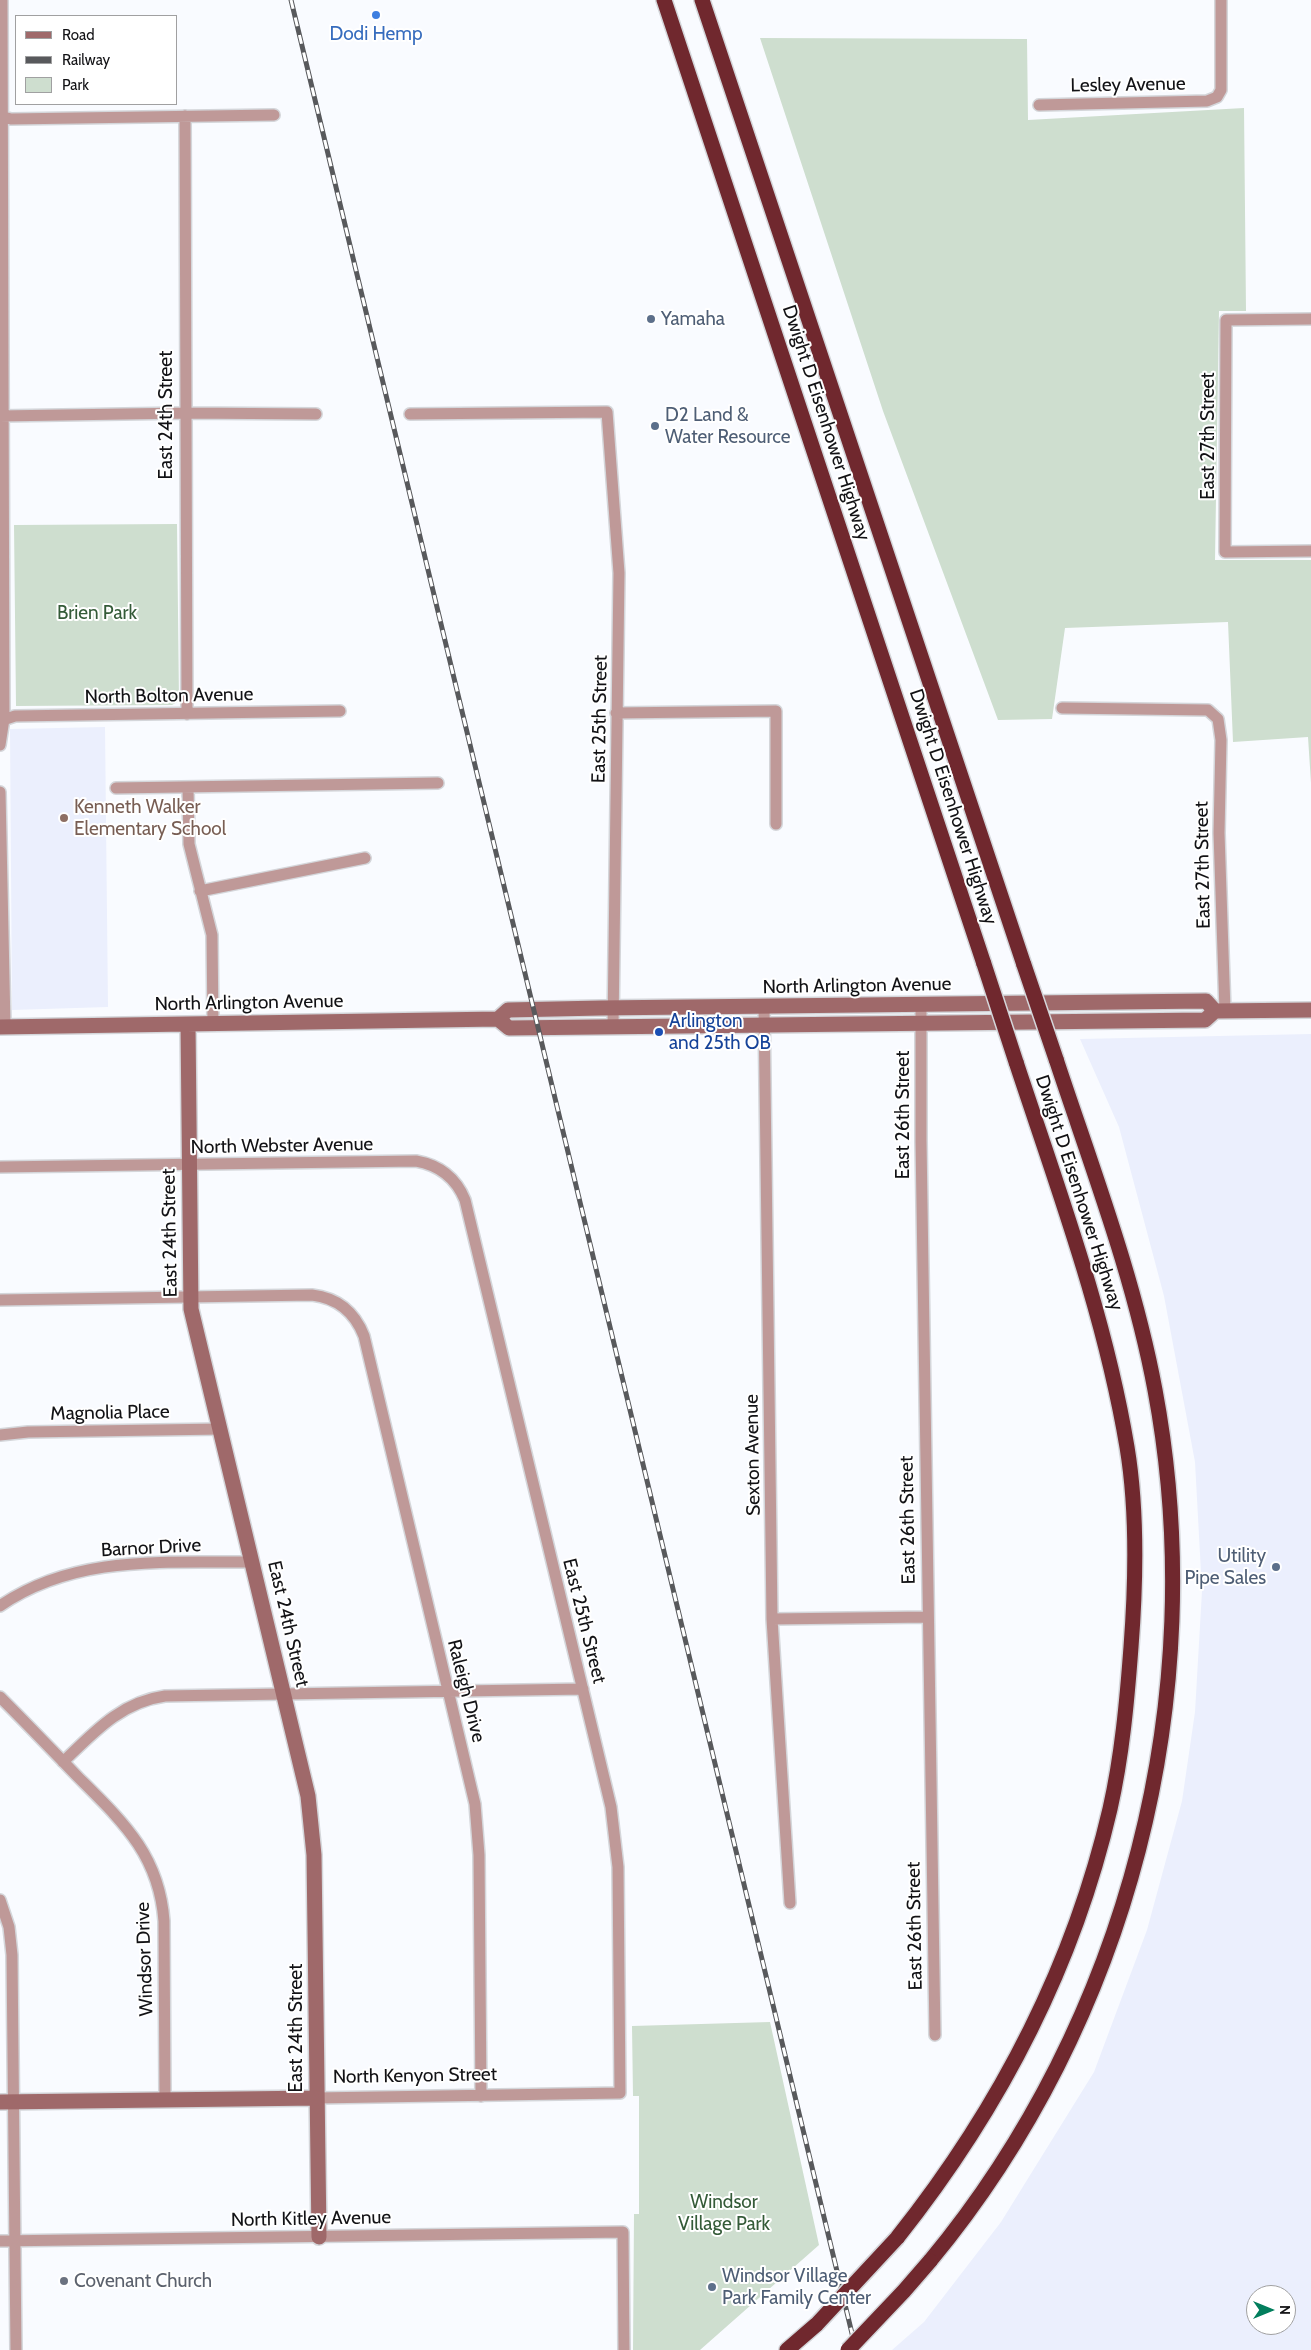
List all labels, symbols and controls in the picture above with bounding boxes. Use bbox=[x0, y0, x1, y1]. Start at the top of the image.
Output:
marker: Dodi Hemp bbox=[370, 9, 382, 21]
legend bbox=[15, 15, 178, 105]
place label: Dodi Hemp bbox=[329, 23, 423, 45]
text: Road bbox=[62, 26, 95, 44]
text: Railway bbox=[62, 51, 110, 69]
street label: Lesley Avenue bbox=[1070, 73, 1186, 97]
text: Park bbox=[62, 76, 89, 94]
street label: Dwight D Eisenhower Highway bbox=[777, 302, 875, 544]
place label: Yamaha bbox=[661, 308, 725, 330]
marker: Yamaha bbox=[645, 313, 657, 325]
street label: East 24th Street bbox=[155, 351, 177, 479]
street label: East 27th Street bbox=[1197, 372, 1219, 500]
place label: D2 Land & Water Resource bbox=[665, 404, 791, 448]
marker: D2 Land & Water Resource bbox=[649, 420, 661, 432]
park label: Brien Park bbox=[57, 602, 137, 624]
street label: East 25th Street bbox=[587, 655, 613, 783]
street label: North Bolton Avenue bbox=[84, 683, 254, 709]
street label: Dwight D Eisenhower Highway bbox=[904, 686, 1002, 928]
place label: Kenneth Walker Elementary School bbox=[74, 796, 226, 840]
street label: East 27th Street bbox=[1190, 801, 1216, 929]
marker: Kenneth Walker Elementary School bbox=[58, 812, 70, 824]
street label: North Arlington Avenue bbox=[762, 973, 952, 999]
street label: North Arlington Avenue bbox=[154, 990, 344, 1016]
place label: Arlington and 25th OB bbox=[669, 1010, 771, 1054]
marker: Arlington and 25th OB bbox=[653, 1026, 665, 1038]
street label: East 26th Street bbox=[892, 1051, 914, 1179]
street label: Dwight D Eisenhower Highway bbox=[1030, 1072, 1128, 1314]
street label: North Webster Avenue bbox=[191, 1133, 373, 1159]
street label: East 24th Street bbox=[157, 1168, 183, 1298]
street label: Sexton Avenue bbox=[741, 1394, 765, 1516]
street label: Magnolia Place bbox=[50, 1401, 170, 1425]
street label: East 26th Street bbox=[895, 1455, 921, 1585]
street label: Barnor Drive bbox=[100, 1534, 202, 1562]
place label: Utility Pipe Sales bbox=[1184, 1545, 1266, 1589]
street label: East 25th Street bbox=[557, 1556, 611, 1686]
street label: East 24th Street bbox=[262, 1559, 314, 1689]
marker: Utility Pipe Sales bbox=[1270, 1561, 1282, 1573]
street label: Raleigh Drive bbox=[442, 1637, 490, 1745]
street label: East 26th Street bbox=[902, 1861, 928, 1991]
street label: Windsor Drive bbox=[132, 1901, 158, 2017]
street label: East 24th Street bbox=[285, 1964, 307, 2092]
street label: North Kenyon Street bbox=[333, 2063, 497, 2089]
park label: Windsor Village Park bbox=[678, 2191, 770, 2235]
street label: North Kitley Avenue bbox=[231, 2206, 391, 2232]
place label: Windsor Village Park Family Center bbox=[722, 2265, 871, 2309]
place label: Covenant Church bbox=[74, 2270, 212, 2292]
marker: Covenant Church bbox=[58, 2275, 70, 2287]
marker: Windsor Village Park Family Center bbox=[706, 2281, 718, 2293]
north arrow bbox=[1246, 2285, 1296, 2335]
text: N bbox=[1276, 2305, 1294, 2315]

